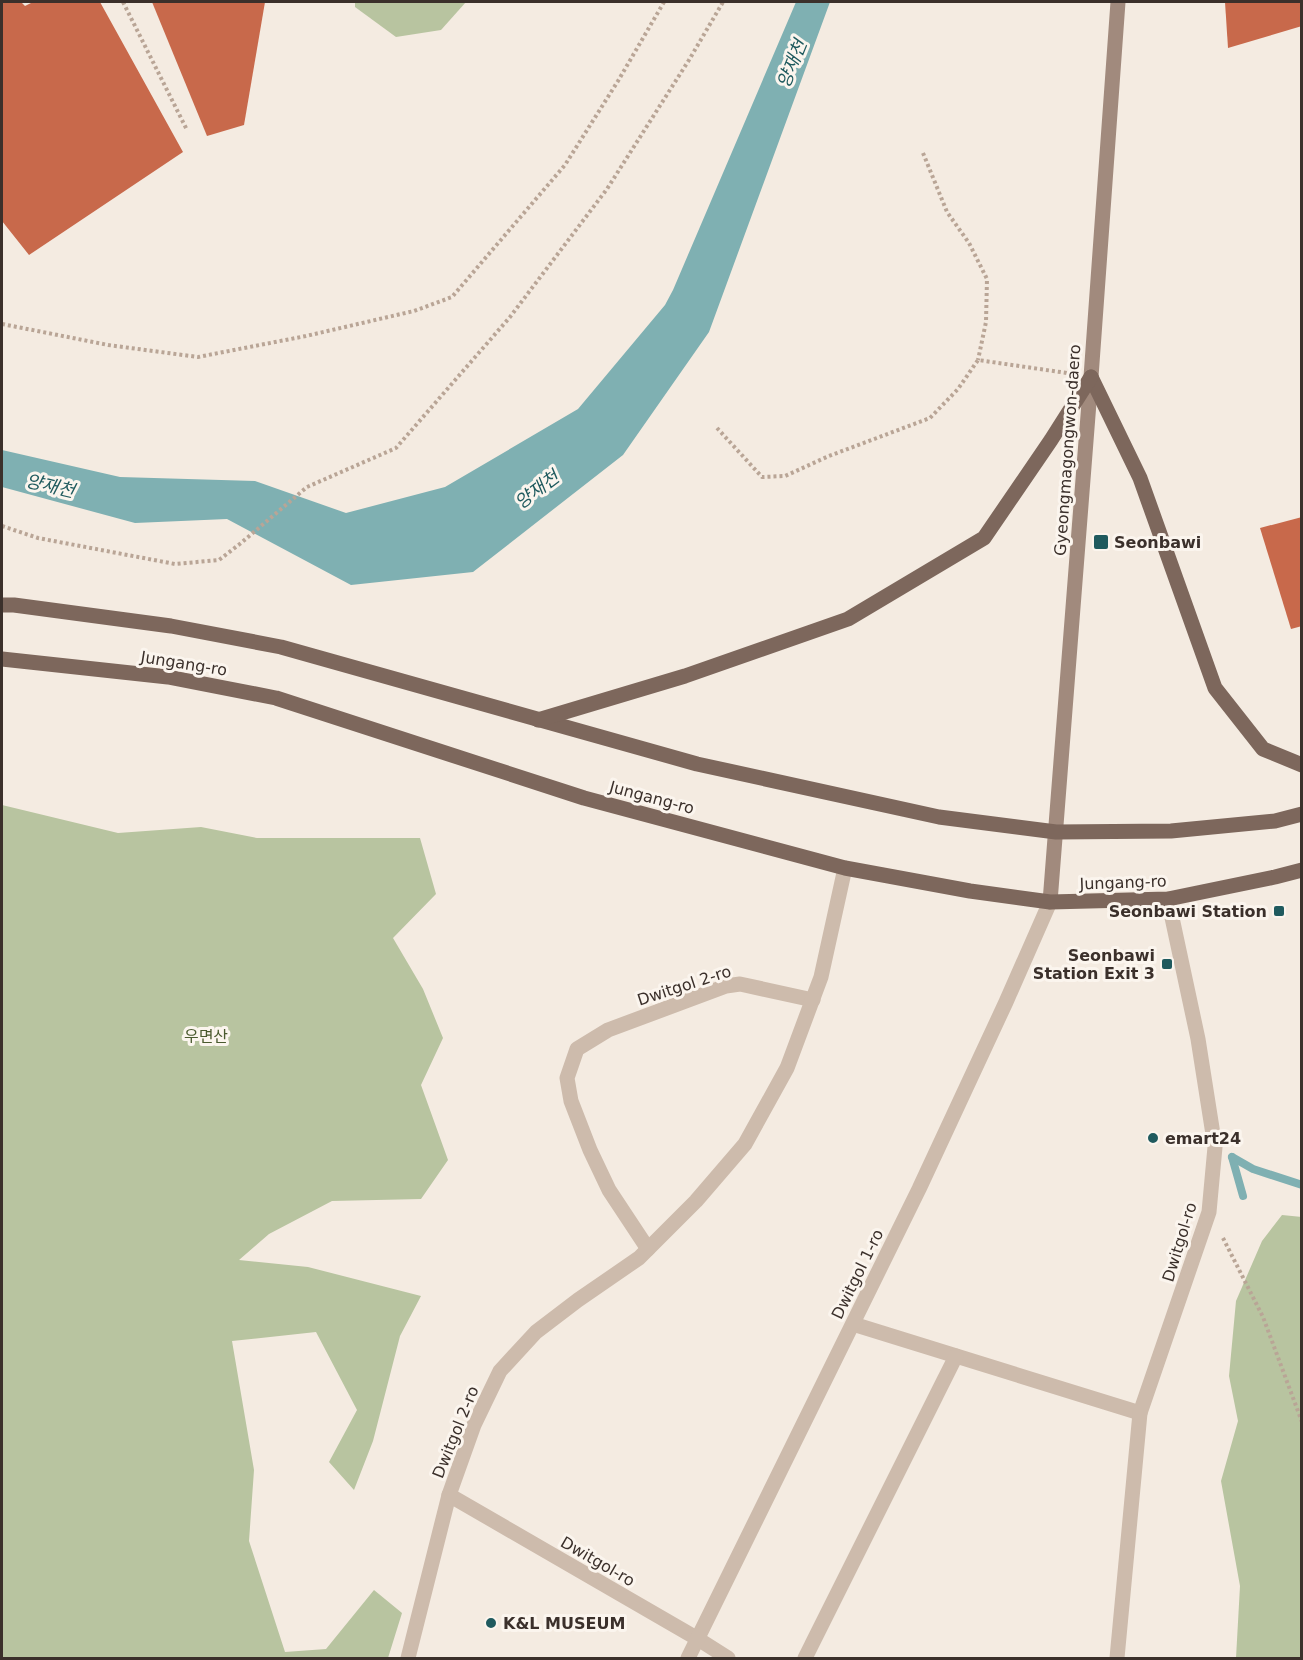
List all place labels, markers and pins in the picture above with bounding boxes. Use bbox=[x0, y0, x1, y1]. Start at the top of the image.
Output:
marker: Seonbawi bbox=[1092, 533, 1110, 551]
place label: Seonbawi bbox=[1114, 533, 1201, 552]
place label: Seonbawi Station bbox=[1109, 902, 1267, 921]
marker: Seonbawi Station bbox=[1272, 904, 1286, 918]
place label: Seonbawi Station Exit 3 bbox=[1033, 946, 1155, 983]
marker: Seonbawi Station Exit 3 bbox=[1160, 957, 1174, 971]
place label: emart24 bbox=[1165, 1129, 1241, 1148]
marker: emart24 bbox=[1146, 1131, 1160, 1145]
place label: K&L MUSEUM bbox=[503, 1614, 625, 1633]
marker: K&L MUSEUM bbox=[484, 1616, 498, 1630]

